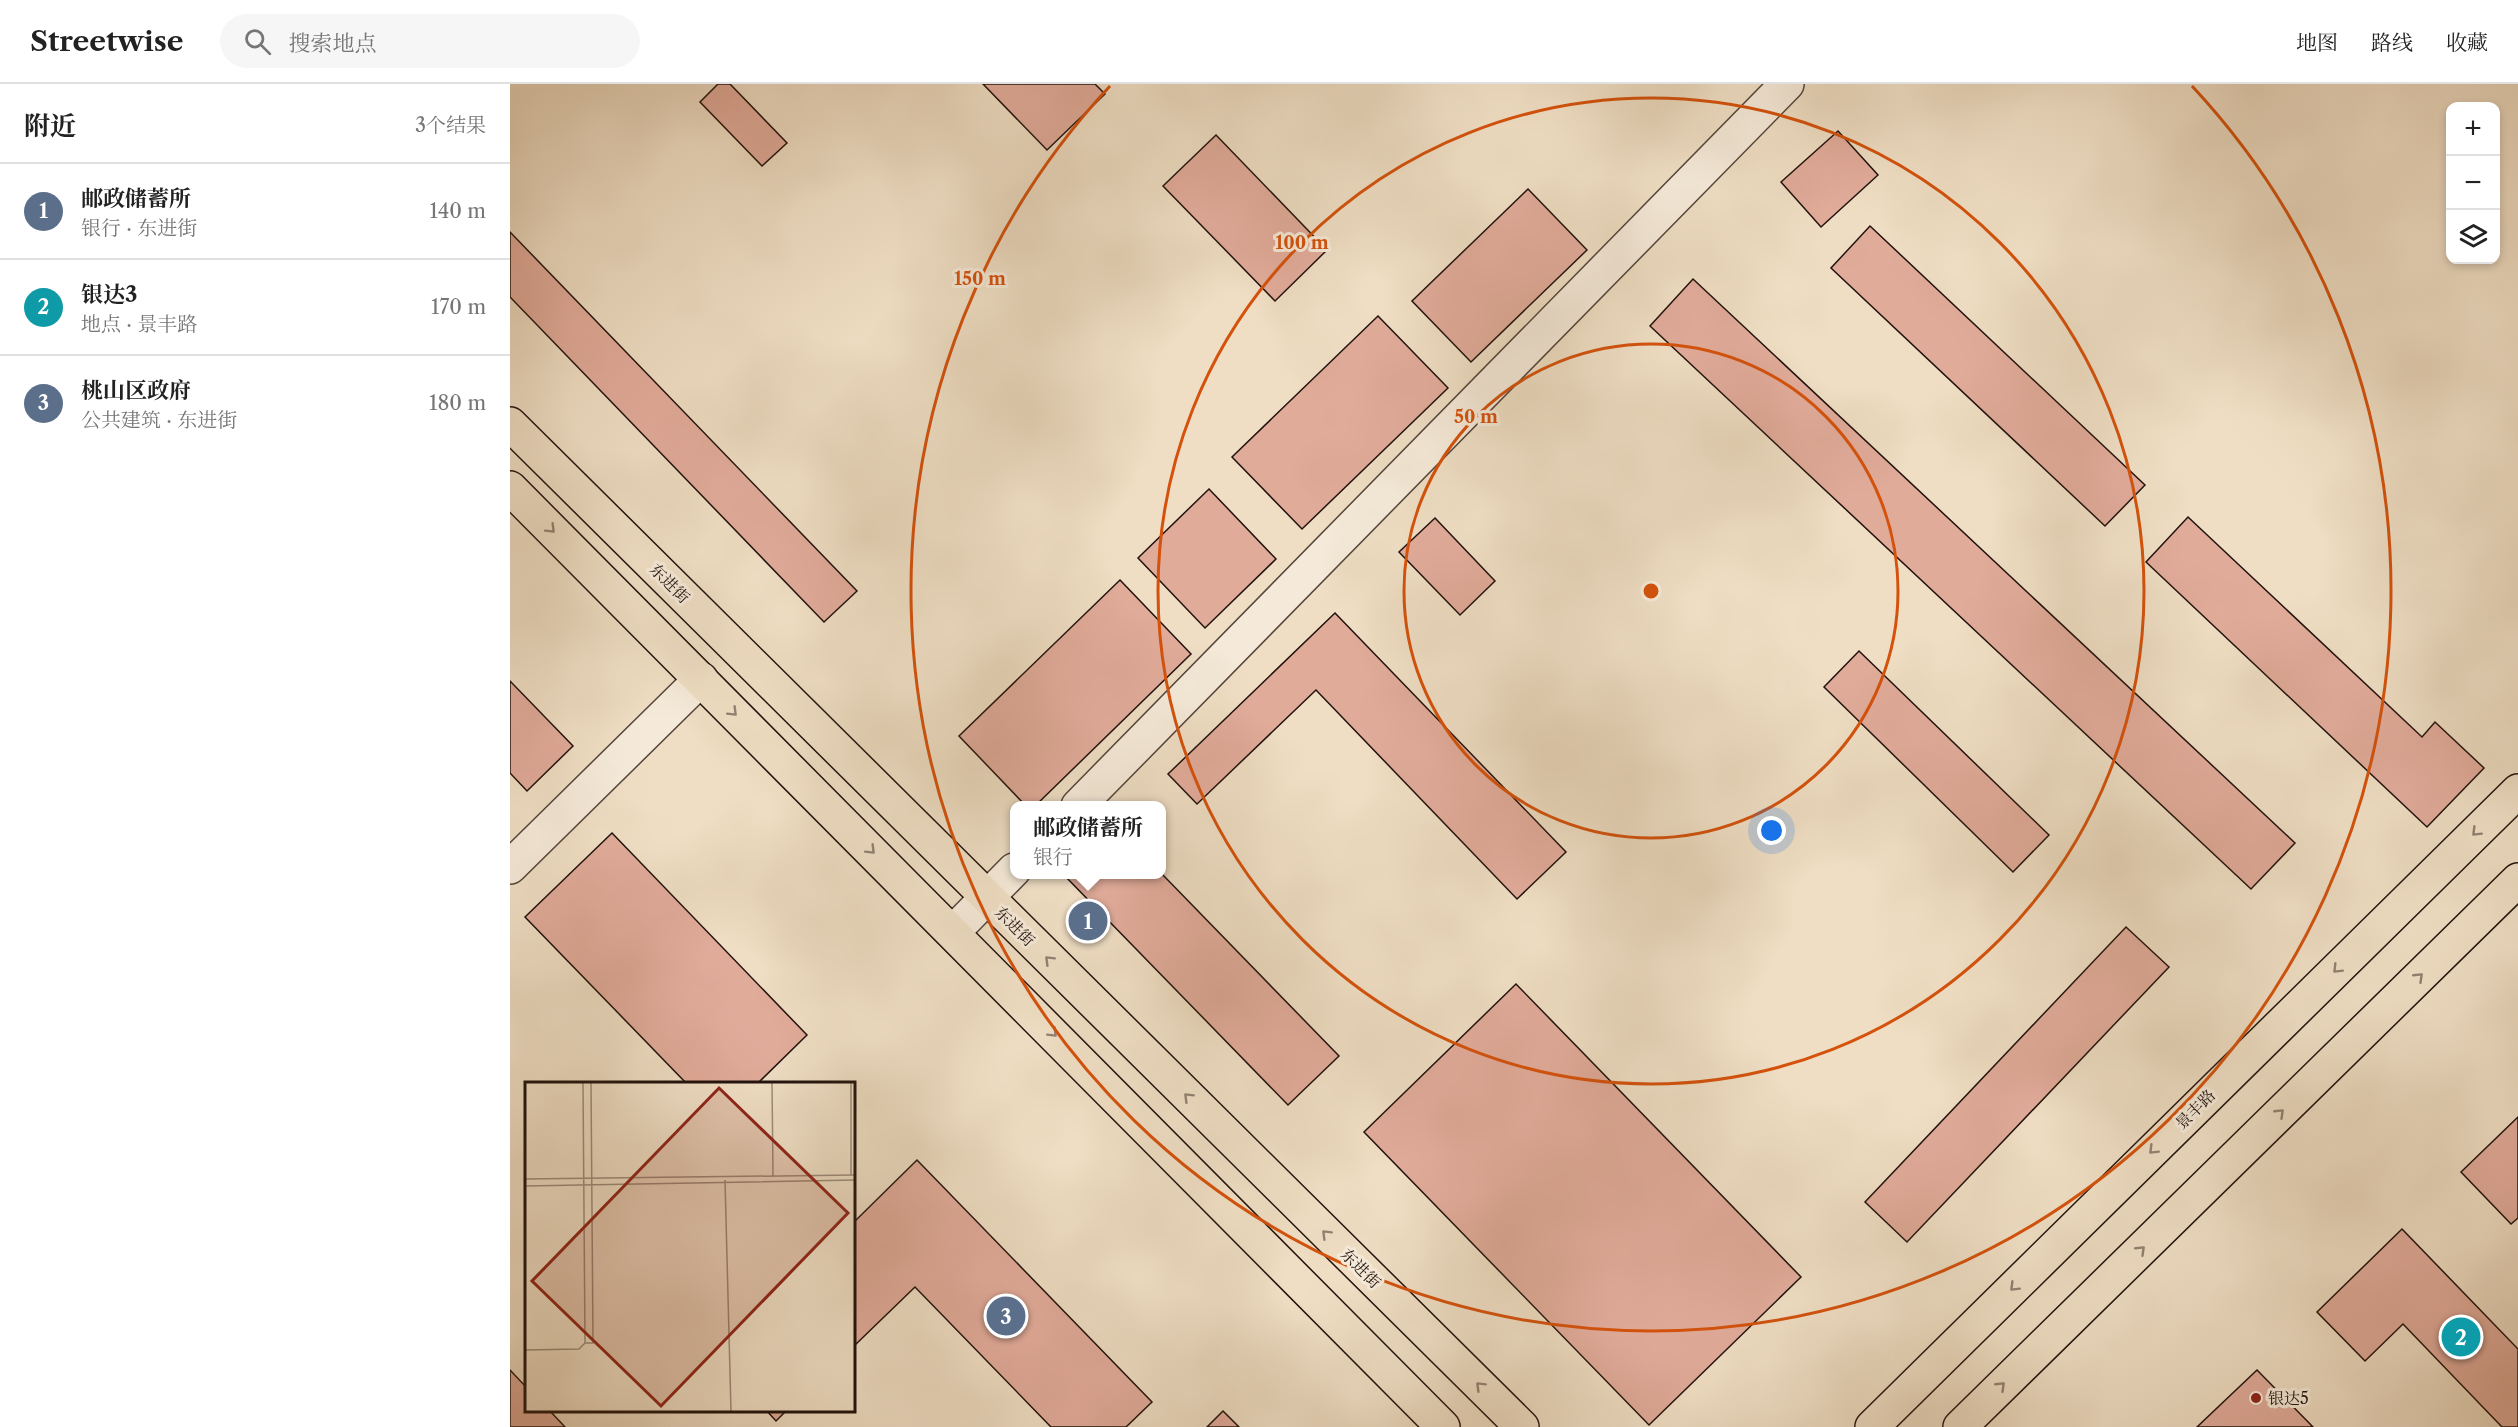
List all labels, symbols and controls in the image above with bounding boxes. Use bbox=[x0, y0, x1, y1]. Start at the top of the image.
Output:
search box bbox=[220, 14, 640, 68]
text: Streetwise bbox=[30, 24, 184, 58]
icon: search bbox=[241, 25, 274, 58]
text: 搜索地点 bbox=[289, 30, 377, 57]
text: 地图 bbox=[2296, 30, 2338, 55]
text: 路线 bbox=[2371, 30, 2413, 55]
text: 收藏 bbox=[2446, 30, 2488, 55]
map controls bbox=[2446, 102, 2500, 264]
button: + bbox=[2446, 102, 2500, 156]
text: 附近 bbox=[24, 110, 76, 142]
text: 3个结果 bbox=[415, 113, 486, 137]
button: − bbox=[2446, 156, 2500, 210]
text: 邮政储蓄所 bbox=[81, 185, 191, 212]
text: 1 bbox=[39, 199, 48, 223]
text: 140 m bbox=[429, 199, 486, 223]
button: layers bbox=[2446, 210, 2500, 264]
text: 银行 · 东进街 bbox=[81, 216, 197, 240]
text: 100 m bbox=[1275, 232, 1329, 254]
text: 150 m bbox=[954, 268, 1006, 290]
text: 银达3 bbox=[81, 281, 137, 308]
text: 2 bbox=[38, 295, 49, 319]
text: 170 m bbox=[431, 295, 486, 319]
text: 地点 · 景丰路 bbox=[81, 312, 197, 336]
text: 桃山区政府 bbox=[81, 377, 191, 404]
text: 3 bbox=[38, 391, 49, 415]
text: 180 m bbox=[429, 391, 486, 415]
text: 50 m bbox=[1454, 406, 1498, 428]
text: 公共建筑 · 东进街 bbox=[81, 408, 237, 432]
one-way arrow bbox=[544, 522, 555, 533]
street label: 东进街 bbox=[646, 559, 694, 607]
centre of rings bbox=[1641, 581, 1661, 601]
one-way arrow bbox=[726, 704, 737, 715]
popup bbox=[1010, 801, 1166, 879]
text: 邮政储蓄所 bbox=[1033, 814, 1143, 841]
your location bbox=[1757, 816, 1786, 845]
one-way arrow bbox=[2473, 825, 2484, 836]
one-way arrow bbox=[863, 843, 874, 854]
text: 银行 bbox=[1033, 845, 1073, 869]
pin: 1 bbox=[1068, 898, 1108, 944]
street label: 东进街 bbox=[991, 902, 1039, 950]
one-way arrow bbox=[1046, 956, 1057, 967]
one-way arrow bbox=[2334, 962, 2345, 973]
one-way arrow bbox=[2412, 973, 2423, 984]
one-way arrow bbox=[1045, 1026, 1056, 1037]
inset map bbox=[525, 1082, 855, 1412]
street label: 景丰路 bbox=[2171, 1085, 2219, 1133]
one-way arrow bbox=[1184, 1093, 1195, 1104]
one-way arrow bbox=[2273, 1109, 2283, 1120]
one-way arrow bbox=[2150, 1143, 2161, 1154]
one-way arrow bbox=[1323, 1230, 1333, 1241]
street label: 东进街 bbox=[1337, 1244, 1385, 1292]
one-way arrow bbox=[2133, 1246, 2144, 1257]
one-way arrow bbox=[2011, 1280, 2021, 1291]
pin: 3 bbox=[986, 1294, 1026, 1338]
pin: 2 bbox=[2442, 1314, 2480, 1360]
one-way arrow bbox=[1476, 1382, 1487, 1392]
one-way arrow bbox=[1995, 1382, 2005, 1393]
place label: 银达5 bbox=[2268, 1388, 2309, 1408]
marker: 银达5 bbox=[2249, 1391, 2263, 1405]

